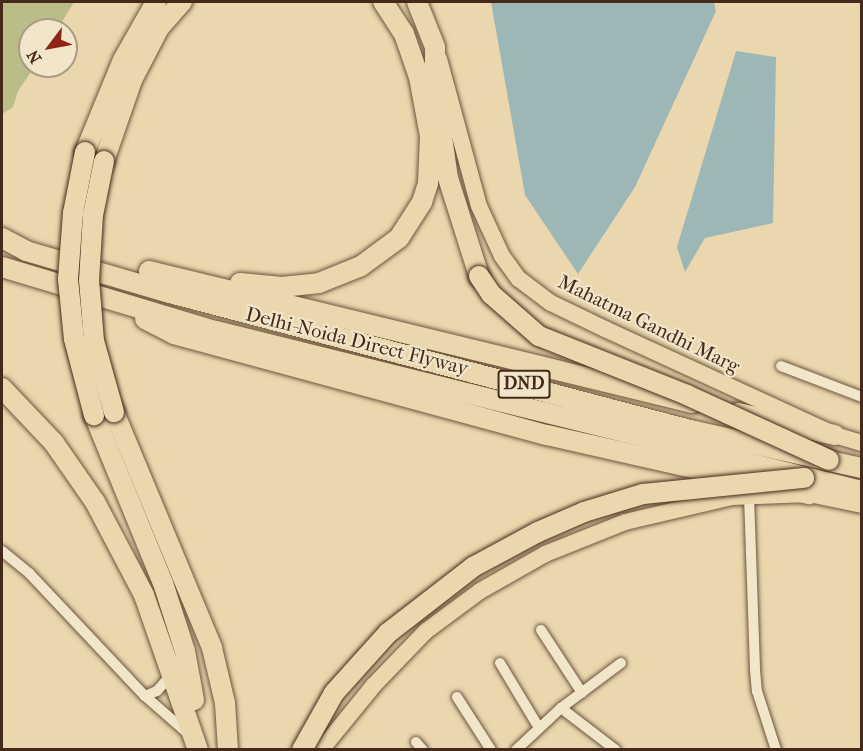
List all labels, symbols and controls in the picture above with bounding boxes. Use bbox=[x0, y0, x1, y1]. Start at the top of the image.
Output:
north arrow bbox=[18, 18, 78, 78]
text: N bbox=[23, 47, 45, 67]
street label: Mahatma Gandhi Marg bbox=[554, 270, 744, 378]
street label: Delhi-Noida Direct Flyway bbox=[243, 302, 471, 380]
road number: DND bbox=[497, 369, 551, 399]

